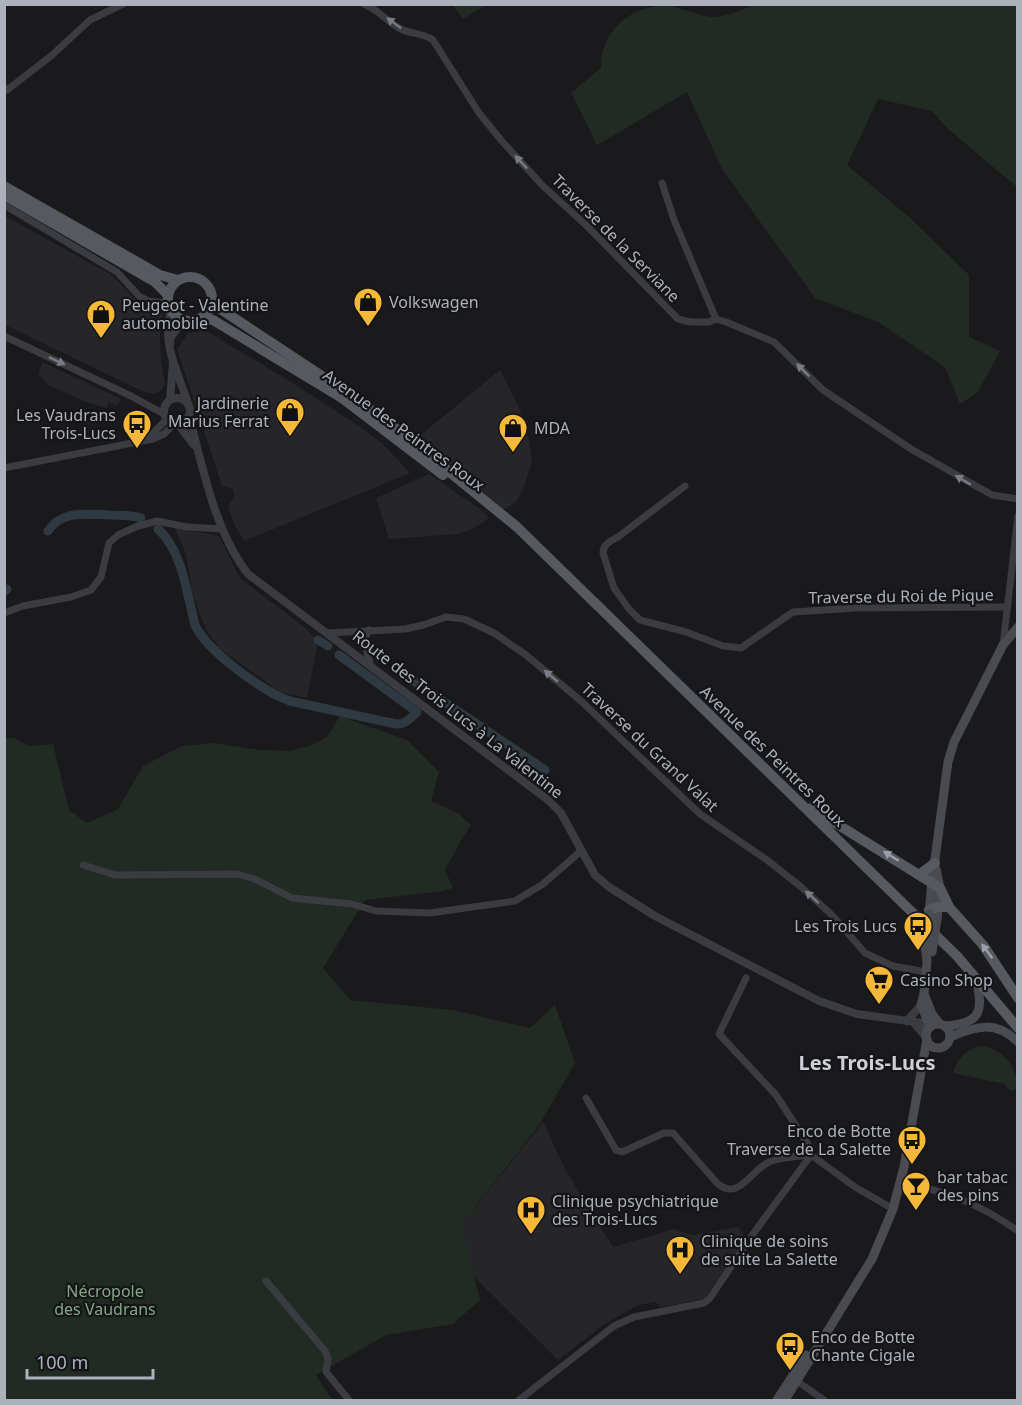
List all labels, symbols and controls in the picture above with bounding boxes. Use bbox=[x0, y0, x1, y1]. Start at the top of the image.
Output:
one-way arrow bbox=[386, 18, 401, 30]
one-way arrow bbox=[515, 155, 529, 169]
street label: Traverse de la Serviane bbox=[547, 169, 685, 307]
shop icon: Volkswagen bbox=[352, 286, 384, 328]
place label: Volkswagen bbox=[389, 291, 479, 313]
place label: Peugeot - Valentine automobile bbox=[122, 294, 269, 334]
shop icon: Peugeot - Valentine automobile bbox=[85, 298, 117, 340]
one-way arrow bbox=[49, 357, 66, 366]
one-way arrow bbox=[795, 363, 810, 377]
street label: Avenue des Peintres Roux bbox=[319, 364, 490, 496]
place label: Jardinerie Marius Ferrat bbox=[168, 392, 269, 432]
shop icon: Jardinerie Marius Ferrat bbox=[274, 396, 306, 438]
place label: Les Vaudrans Trois-Lucs bbox=[16, 404, 116, 444]
bus stop icon: Les Vaudrans Trois-Lucs bbox=[121, 408, 153, 450]
shop icon: MDA bbox=[497, 412, 529, 454]
place label: MDA bbox=[534, 417, 571, 439]
one-way arrow bbox=[955, 474, 971, 485]
street label: Traverse du Roi de Pique bbox=[808, 583, 994, 609]
street label: Route des Trois Lucs à La Valentine bbox=[348, 625, 568, 803]
one-way arrow bbox=[544, 670, 559, 683]
street label: Traverse du Grand Valat bbox=[577, 678, 723, 817]
street label: Avenue des Peintres Roux bbox=[695, 680, 851, 832]
one-way arrow bbox=[883, 850, 899, 861]
one-way arrow bbox=[805, 890, 819, 904]
bus stop icon: Les Trois Lucs bbox=[902, 910, 934, 952]
place label: Les Trois Lucs bbox=[794, 915, 897, 937]
one-way arrow bbox=[981, 943, 993, 958]
supermarket icon: Casino Shop bbox=[863, 964, 895, 1006]
place label: Casino Shop bbox=[900, 969, 993, 991]
district label: Les Trois-Lucs bbox=[799, 1049, 935, 1076]
place label: Enco de Botte Traverse de La Salette bbox=[727, 1120, 891, 1160]
bus stop icon: Enco de Botte Traverse de La Salette bbox=[896, 1124, 928, 1166]
place label: bar tabac des pins bbox=[937, 1166, 1008, 1206]
bar icon: bar tabac des pins bbox=[900, 1170, 932, 1212]
place label: Clinique psychiatrique des Trois-Lucs bbox=[552, 1190, 719, 1230]
hospital icon: Clinique psychiatrique des Trois-Lucs bbox=[515, 1194, 547, 1236]
place label: Clinique de soins de suite La Salette bbox=[701, 1230, 838, 1270]
hospital icon: Clinique de soins de suite La Salette bbox=[664, 1234, 696, 1276]
park label: Nécropole des Vaudrans bbox=[54, 1280, 156, 1320]
place label: Enco de Botte Chante Cigale bbox=[811, 1326, 915, 1366]
bus stop icon: Enco de Botte Chante Cigale bbox=[774, 1330, 806, 1372]
scale bar bbox=[27, 1342, 153, 1380]
text: 100 m bbox=[36, 1350, 88, 1374]

